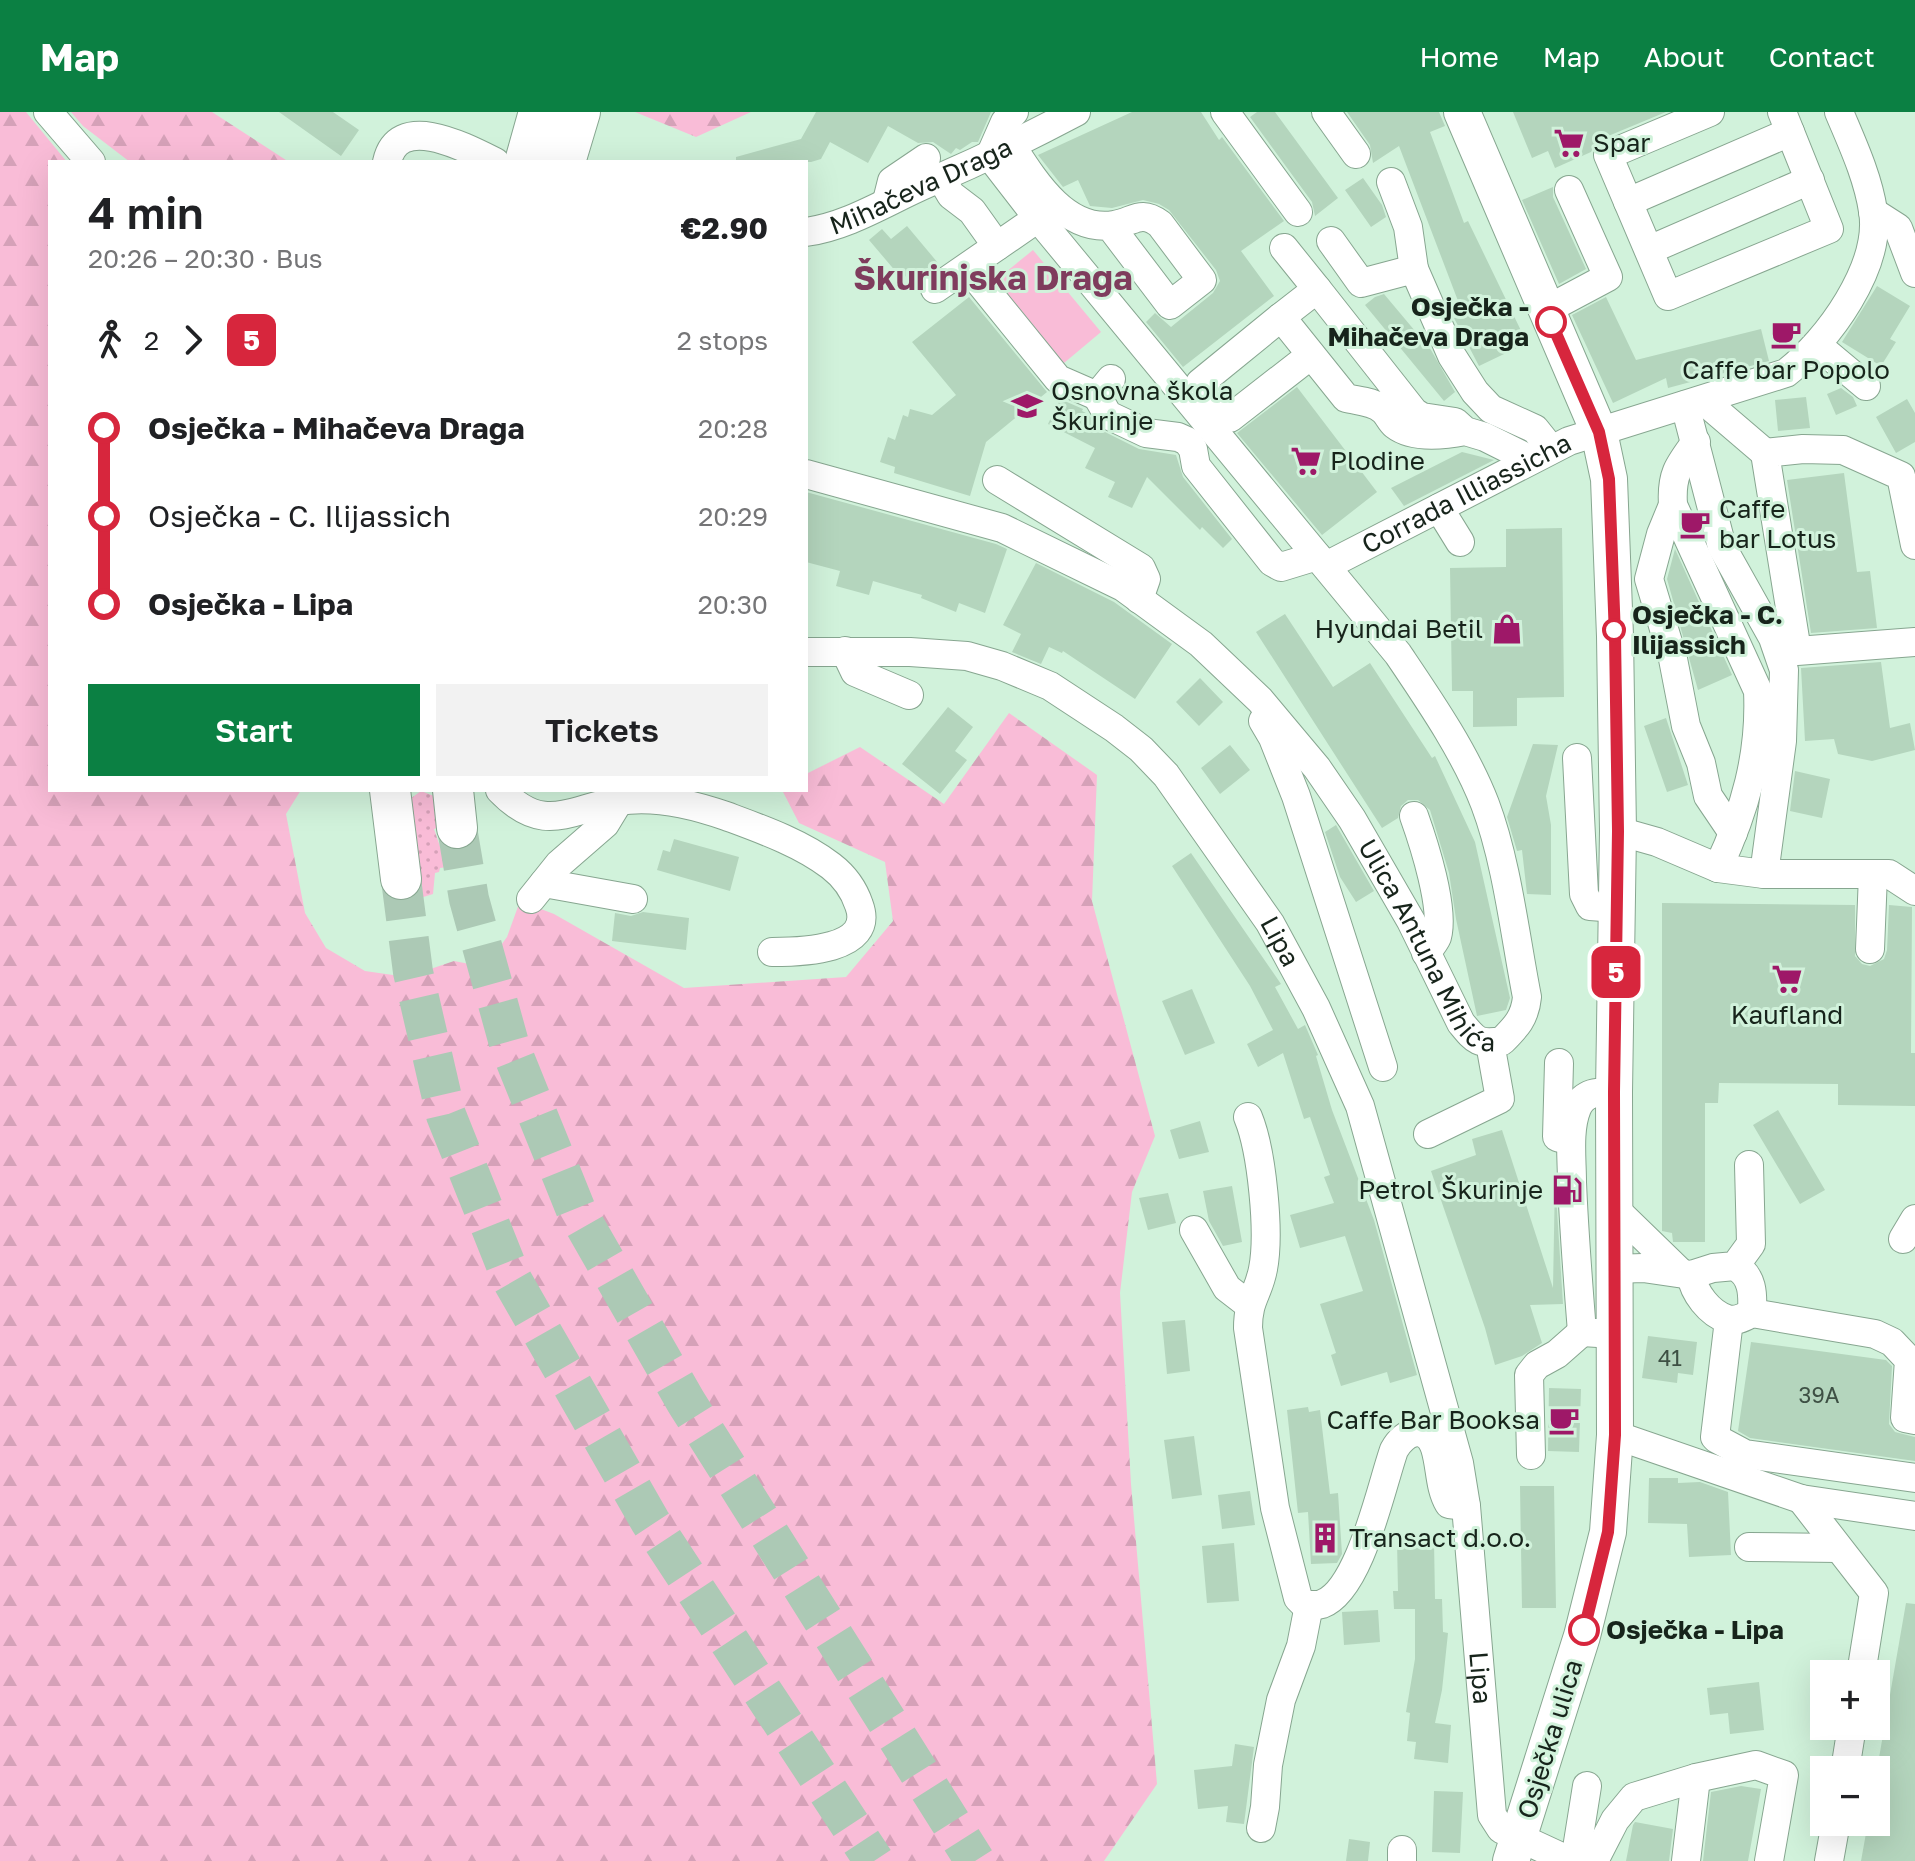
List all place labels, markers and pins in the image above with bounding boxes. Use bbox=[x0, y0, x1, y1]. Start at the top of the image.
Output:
supermarket icon: Spar bbox=[1552, 126, 1586, 160]
place label: Spar bbox=[1593, 127, 1650, 158]
place label: Osječka - Mihačeva Draga bbox=[1327, 291, 1529, 352]
marker: Osječka - Mihačeva Draga bbox=[1536, 307, 1566, 337]
cafe icon: Caffe bar Popolo bbox=[1769, 317, 1803, 351]
place label: Caffe bar Popolo bbox=[1682, 354, 1890, 385]
place label: Osnovna škola Škurinje bbox=[1051, 375, 1233, 436]
school or university icon: Osnovna škola Škurinje bbox=[1010, 389, 1044, 423]
supermarket icon: Plodine bbox=[1289, 444, 1323, 478]
place label: Plodine bbox=[1330, 445, 1425, 476]
place label: Caffe bar Lotus bbox=[1719, 493, 1836, 554]
cafe icon: Caffe bar Lotus bbox=[1678, 507, 1712, 541]
place label: Osječka - C. Ilijassich bbox=[1632, 599, 1783, 660]
shop icon: Hyundai Betil bbox=[1490, 612, 1524, 646]
place label: Hyundai Betil bbox=[1315, 613, 1483, 644]
marker: Osječka - C. Ilijassich bbox=[1603, 619, 1625, 641]
supermarket icon: Kaufland bbox=[1770, 962, 1804, 996]
place label: Kaufland bbox=[1731, 999, 1843, 1030]
fuel station icon: Petrol Škurinje bbox=[1550, 1173, 1584, 1207]
place label: Petrol Škurinje bbox=[1358, 1174, 1543, 1205]
cafe icon: Caffe Bar Booksa bbox=[1547, 1403, 1581, 1437]
place label: Caffe Bar Booksa bbox=[1327, 1404, 1540, 1435]
building icon: Transact d.o.o. bbox=[1308, 1521, 1342, 1555]
place label: Transact d.o.o. bbox=[1349, 1522, 1531, 1553]
place label: Osječka - Lipa bbox=[1606, 1614, 1784, 1645]
marker: Osječka - Lipa bbox=[1569, 1615, 1599, 1645]

